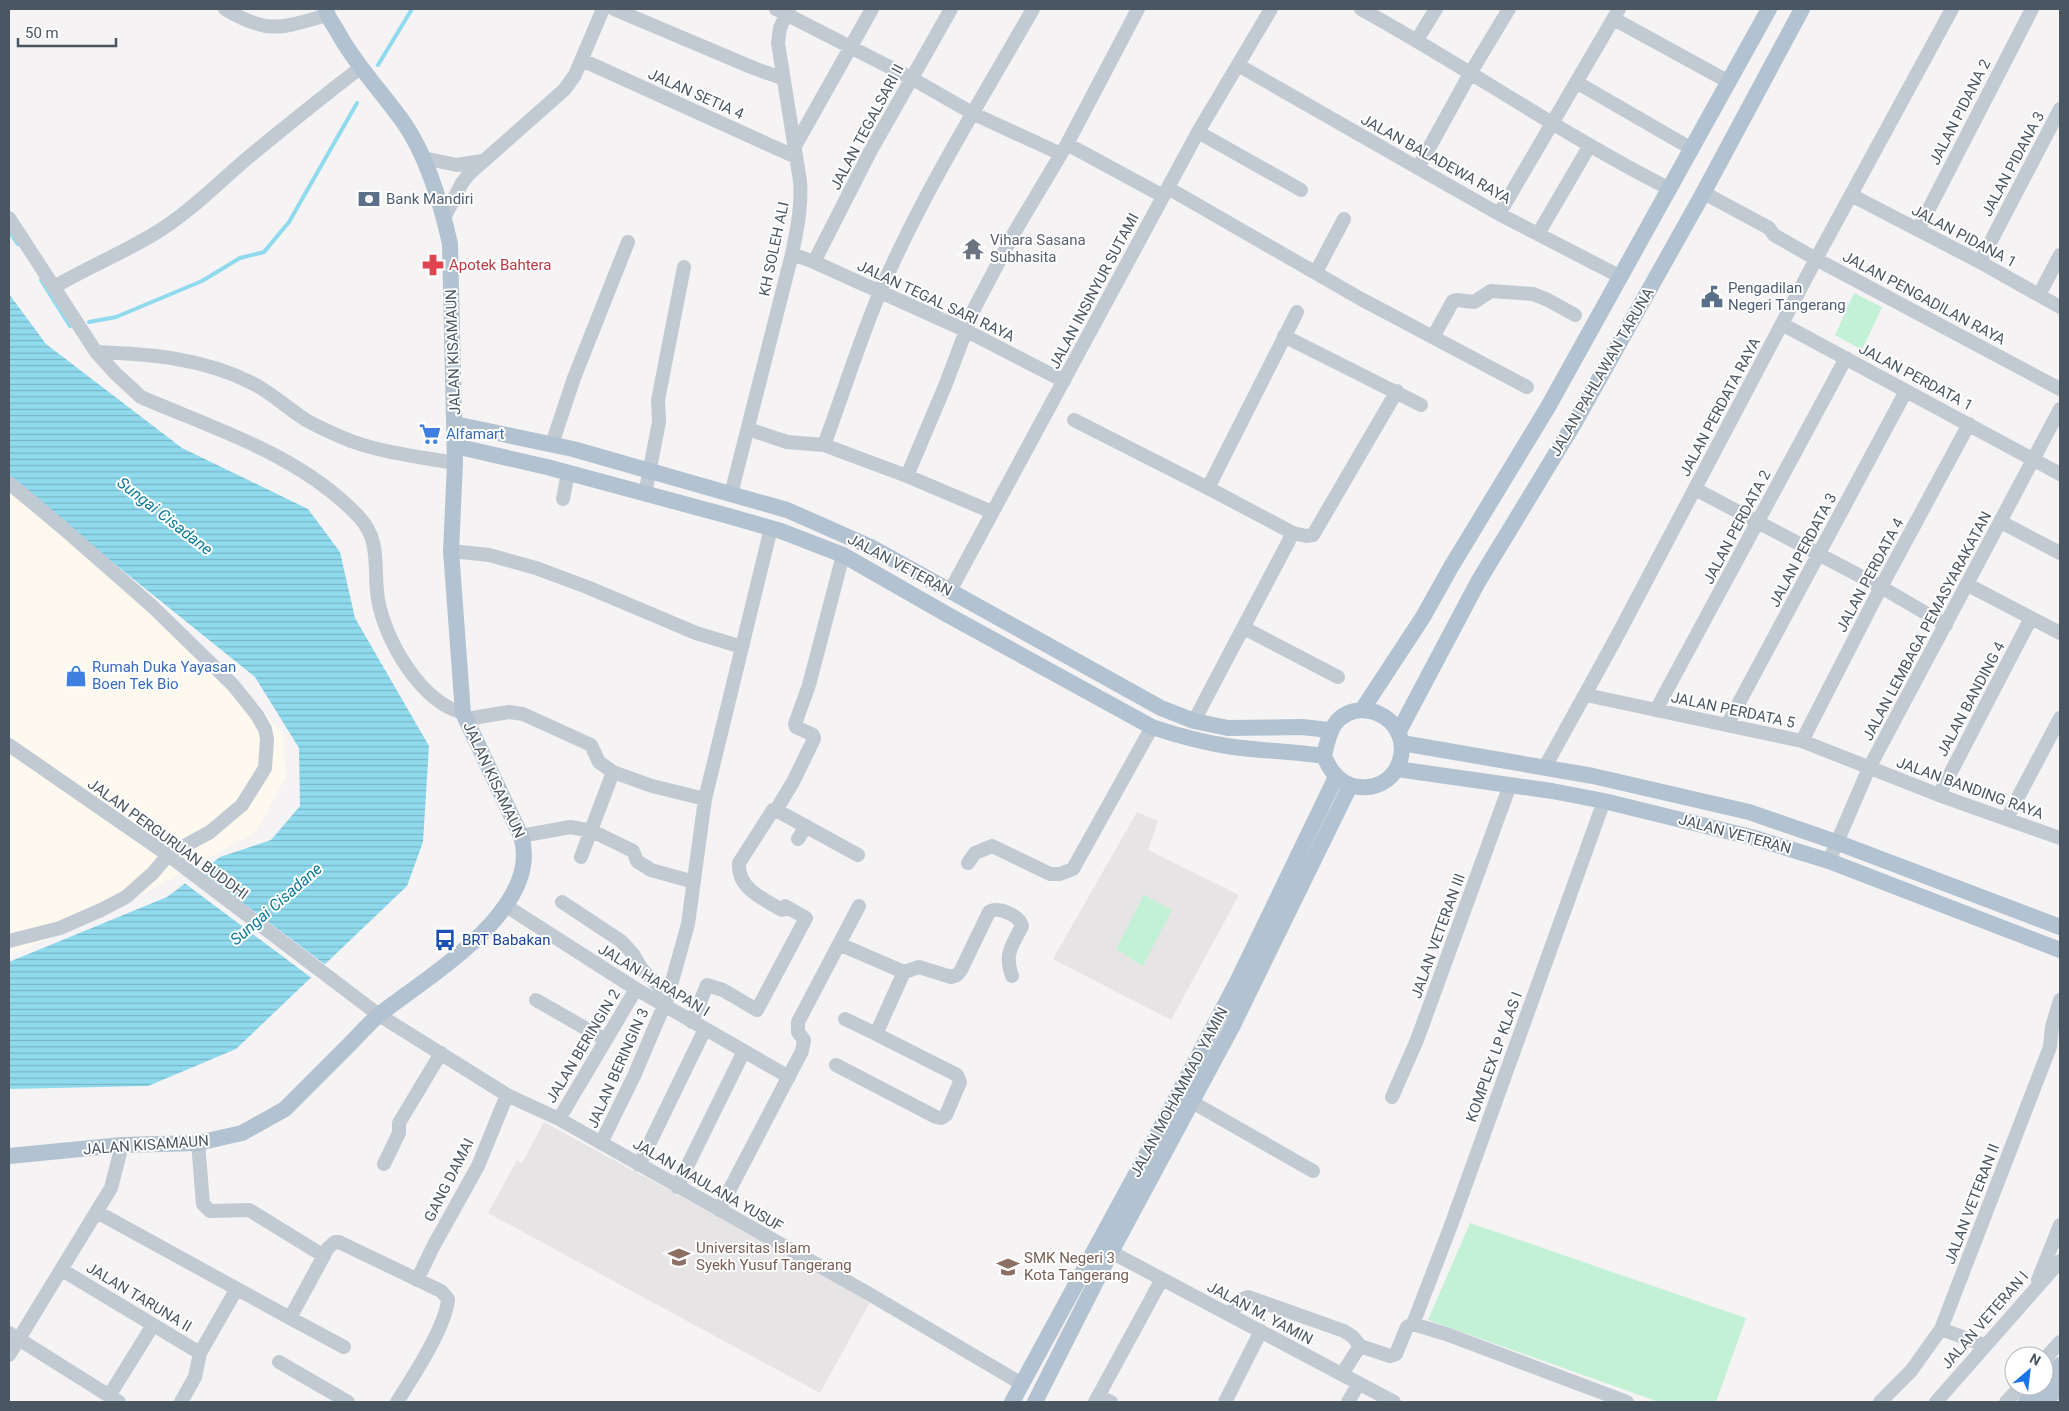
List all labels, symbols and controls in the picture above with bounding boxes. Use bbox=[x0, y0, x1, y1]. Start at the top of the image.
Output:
scale bar bbox=[18, 15, 115, 47]
text: 50 m bbox=[25, 24, 59, 42]
street label: JALAN PIDANA 2 bbox=[1926, 56, 1994, 168]
street label: JALAN TEGALSARI II bbox=[826, 61, 908, 193]
street label: JALAN SETIA 4 bbox=[645, 65, 747, 123]
street label: JALAN PIDANA 3 bbox=[1978, 109, 2048, 219]
street label: JALAN BALADEWA RAYA bbox=[1358, 110, 1514, 208]
bank icon: Bank Mandiri bbox=[356, 186, 382, 212]
place label: Bank Mandiri bbox=[386, 190, 474, 208]
street label: KH SOLEH ALI bbox=[755, 200, 793, 298]
street label: JALAN PIDANA 1 bbox=[1909, 201, 2019, 271]
street label: JALAN INSINYUR SUTAMI bbox=[1045, 210, 1143, 372]
place label: Vihara Sasana Subhasita bbox=[990, 231, 1086, 266]
temple icon: Vihara Sasana Subhasita bbox=[960, 236, 986, 262]
street label: JALAN PENGADILAN RAYA bbox=[1840, 247, 2009, 349]
pharmacy icon: Apotek Bahtera bbox=[420, 252, 446, 278]
place label: Apotek Bahtera bbox=[449, 256, 552, 274]
street label: JALAN TEGAL SARI RAYA bbox=[854, 257, 1018, 345]
place label: Pengadilan Negeri Tangerang bbox=[1728, 279, 1846, 314]
street label: JALAN PAHLAWAN TARUNA bbox=[1546, 284, 1658, 459]
public building icon: Pengadilan Negeri Tangerang bbox=[1699, 284, 1725, 310]
street label: JALAN KISAMAUN bbox=[442, 289, 464, 415]
street label: JALAN PERDATA RAYA bbox=[1676, 334, 1764, 479]
street label: JALAN PERDATA 1 bbox=[1856, 339, 1976, 415]
supermarket icon: Alfamart bbox=[417, 421, 443, 447]
place label: Alfamart bbox=[446, 425, 505, 443]
street label: JALAN PERDATA 2 bbox=[1699, 467, 1775, 587]
water label: Sungai Cisadane bbox=[114, 473, 216, 559]
street label: JALAN PERDATA 3 bbox=[1765, 490, 1841, 610]
street label: JALAN LEMBAGA PEMASYARAKATAN bbox=[1859, 508, 1995, 744]
street label: JALAN PERDATA 4 bbox=[1832, 514, 1908, 635]
street label: JALAN VETERAN bbox=[845, 530, 955, 600]
street label: JALAN BANDING 4 bbox=[1933, 638, 2009, 759]
place label: Rumah Duka Yayasan Boen Tek Bio bbox=[92, 658, 236, 693]
shop icon: Rumah Duka Yayasan Boen Tek Bio bbox=[63, 663, 89, 689]
street label: JALAN PERDATA 5 bbox=[1669, 688, 1797, 732]
street label: JALAN KISAMAUN bbox=[459, 719, 529, 841]
street label: JALAN BANDING RAYA bbox=[1894, 753, 2046, 823]
street label: JALAN PERGURUAN BUDDHI bbox=[84, 775, 252, 903]
street label: JALAN VETERAN bbox=[1677, 810, 1793, 858]
water label: Sungai Cisadane bbox=[226, 859, 326, 949]
street label: JALAN VETERAN III bbox=[1407, 871, 1469, 1001]
bus stop icon: BRT Babakan bbox=[432, 927, 458, 953]
place label: BRT Babakan bbox=[462, 931, 551, 949]
street label: JALAN HARAPAN I bbox=[595, 940, 713, 1020]
street label: JALAN BERINGIN 2 bbox=[542, 986, 624, 1106]
street label: KOMPLEX LP KLAS I bbox=[1462, 989, 1526, 1125]
street label: JALAN MOHAMMAD YAMIN bbox=[1126, 1004, 1232, 1180]
street label: JALAN BERINGIN 3 bbox=[583, 1005, 653, 1131]
street label: JALAN KISAMAUN bbox=[83, 1132, 209, 1158]
street label: GANG DAMAI bbox=[420, 1135, 478, 1225]
street label: JALAN MAULANA YUSUF bbox=[630, 1135, 786, 1235]
street label: JALAN VETERAN II bbox=[1941, 1141, 2003, 1267]
place label: Universitas Islam Syekh Yusuf Tangerang bbox=[696, 1239, 852, 1274]
school or university icon: Universitas Islam Syekh Yusuf Tangerang bbox=[666, 1244, 692, 1270]
place label: SMK Negeri 3 Kota Tangerang bbox=[1024, 1249, 1129, 1284]
school or university icon: SMK Negeri 3 Kota Tangerang bbox=[995, 1254, 1021, 1280]
street label: JALAN TARUNA II bbox=[83, 1258, 195, 1336]
street label: JALAN VETERAN I bbox=[1938, 1267, 2032, 1373]
street label: JALAN M. YAMIN bbox=[1204, 1278, 1316, 1348]
north arrow bbox=[2004, 1346, 2054, 1396]
text: N bbox=[2027, 1350, 2043, 1369]

